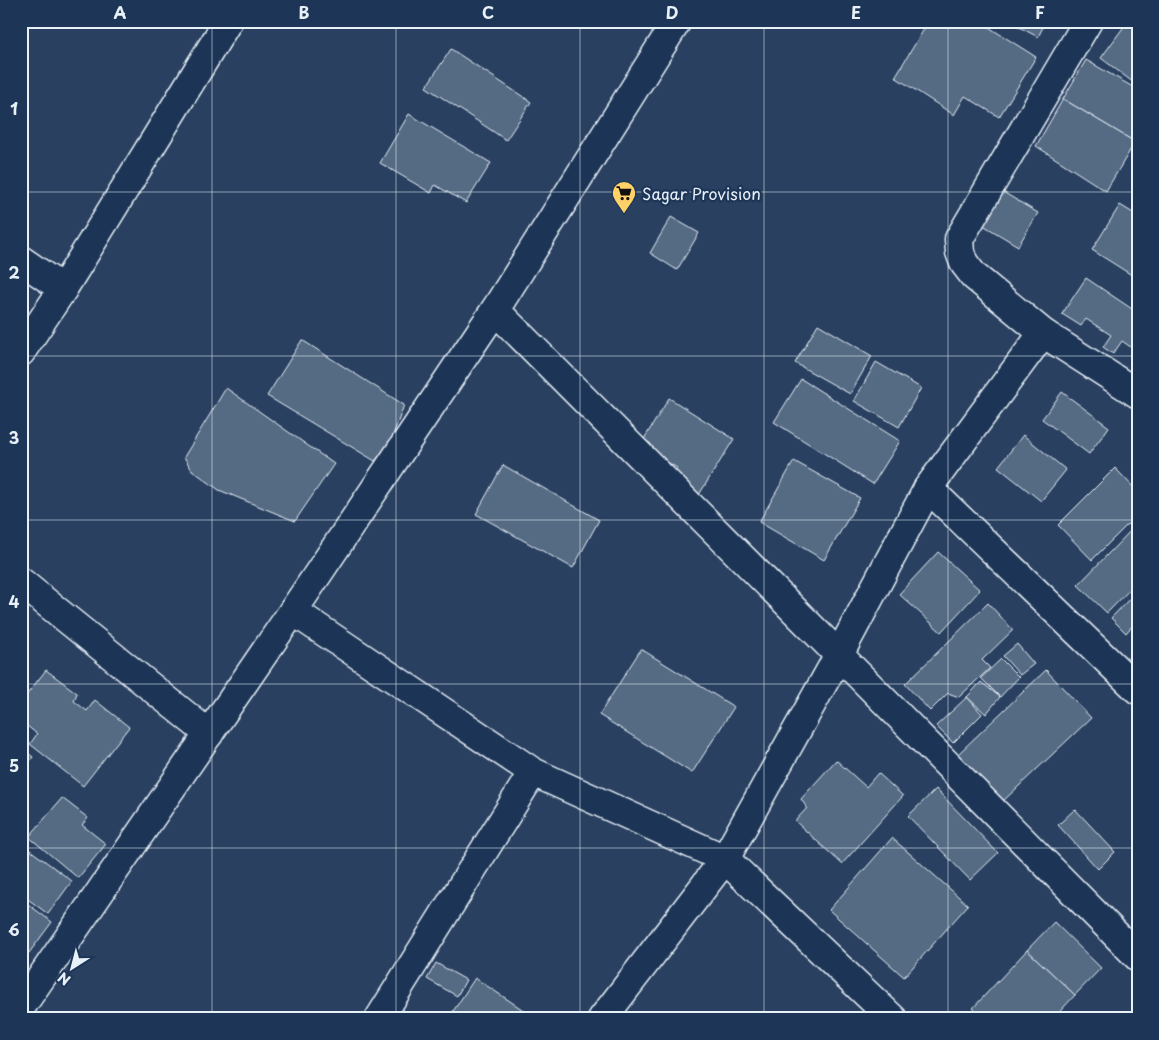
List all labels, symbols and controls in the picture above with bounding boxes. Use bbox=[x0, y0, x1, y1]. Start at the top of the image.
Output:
text: A bbox=[114, 0, 127, 24]
text: B bbox=[299, 0, 310, 24]
text: C bbox=[482, 0, 494, 24]
text: D bbox=[666, 0, 678, 24]
text: E bbox=[851, 0, 861, 24]
text: F bbox=[1035, 0, 1045, 24]
text: 1 bbox=[10, 96, 18, 120]
supermarket icon: Sagar Provision bbox=[611, 180, 637, 214]
place label: Sagar Provision bbox=[642, 181, 761, 205]
text: 2 bbox=[8, 260, 20, 284]
text: 3 bbox=[9, 425, 19, 449]
text: 4 bbox=[9, 589, 20, 613]
text: 5 bbox=[9, 753, 19, 777]
text: 6 bbox=[8, 917, 20, 941]
north arrow bbox=[48, 942, 98, 992]
text: N bbox=[53, 967, 75, 991]

